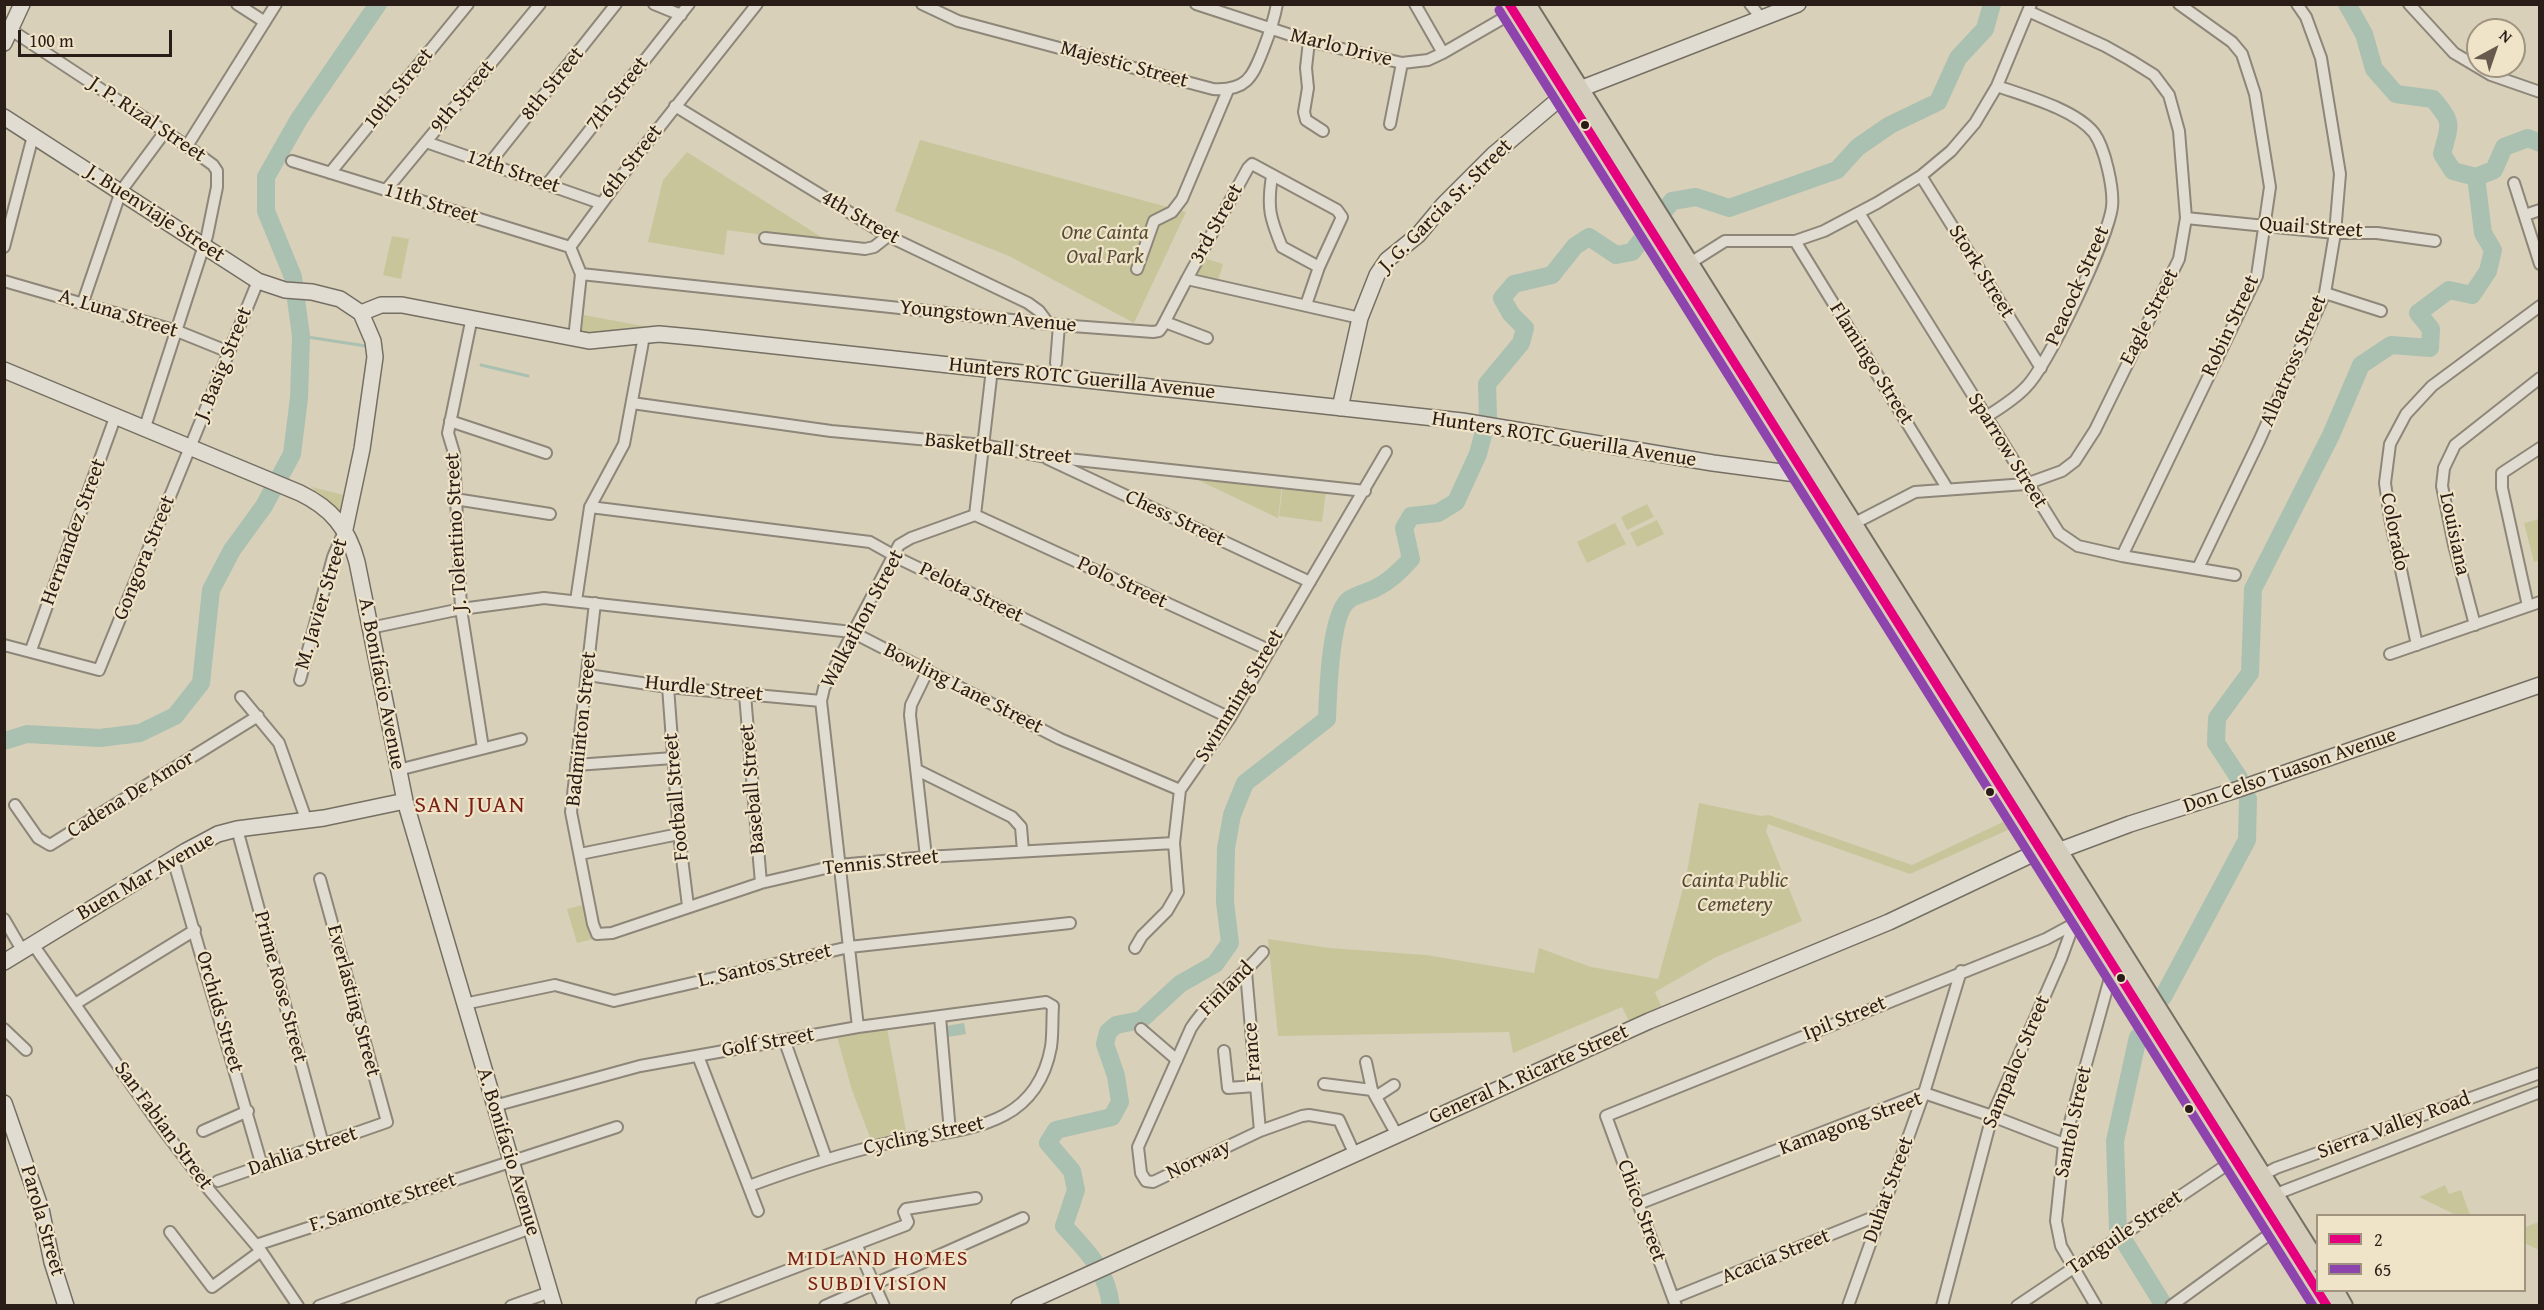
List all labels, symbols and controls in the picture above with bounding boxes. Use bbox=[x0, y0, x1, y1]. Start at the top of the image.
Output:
scale bar bbox=[21, 18, 176, 56]
north arrow bbox=[2466, 18, 2526, 78]
street label: Marlo Drive bbox=[1287, 23, 1395, 73]
text: N bbox=[2494, 23, 2518, 48]
text: 100 m bbox=[29, 27, 74, 54]
street label: Majestic Street bbox=[1057, 36, 1191, 94]
street label: 8th Street bbox=[516, 42, 590, 126]
street label: 10th Street bbox=[359, 43, 439, 135]
street label: 7th Street bbox=[581, 52, 655, 136]
street label: 9th Street bbox=[425, 56, 501, 138]
street label: J. P. Rizal Street bbox=[84, 72, 210, 168]
unlabelled marker bbox=[1579, 119, 1591, 131]
street label: 6th Street bbox=[595, 120, 669, 204]
street label: J. G. Garcia Sr. Street bbox=[1374, 134, 1518, 278]
street label: 12th Street bbox=[463, 144, 563, 200]
street label: J. Buenviaje Street bbox=[81, 160, 229, 268]
street label: 11th Street bbox=[381, 178, 481, 230]
street label: 3rd Street bbox=[1185, 180, 1249, 268]
street label: 4th Street bbox=[816, 185, 904, 251]
street label: Quail Street bbox=[2258, 212, 2364, 244]
park label: One Cainta Oval Park bbox=[1061, 221, 1149, 271]
street label: Stork Street bbox=[1942, 221, 2020, 323]
street label: Peacock Street bbox=[2040, 222, 2116, 350]
street label: Eagle Street bbox=[2115, 265, 2185, 369]
street label: Robin Street bbox=[2197, 271, 2265, 381]
street label: A. Luna Street bbox=[55, 284, 181, 344]
street label: Albatross Street bbox=[2255, 291, 2333, 431]
street label: Youngstown Avenue bbox=[898, 295, 1078, 339]
street label: Flamingo Street bbox=[1823, 298, 1919, 430]
street label: J. Basig Street bbox=[190, 303, 258, 425]
street label: Hunters ROTC Guerilla Avenue bbox=[948, 352, 1216, 406]
street label: Sparrow Street bbox=[1961, 389, 2053, 513]
street label: Hunters ROTC Guerilla Avenue bbox=[1430, 407, 1698, 473]
street label: Basketball Street bbox=[923, 427, 1073, 471]
street label: J. Tolentino Street bbox=[440, 452, 474, 612]
street label: Hernandez Street bbox=[36, 455, 112, 609]
street label: Chess Street bbox=[1121, 485, 1229, 553]
street label: Louisiana bbox=[2433, 490, 2475, 578]
street label: Colorado bbox=[2374, 491, 2414, 573]
street label: Gongora Street bbox=[109, 492, 181, 624]
street label: M. Javier Street bbox=[290, 535, 354, 673]
street label: Walkathon Street bbox=[816, 546, 910, 692]
street label: Polo Street bbox=[1073, 551, 1171, 615]
street label: Pelota Street bbox=[915, 557, 1027, 629]
street label: A. Bonifacio Avenue bbox=[352, 596, 410, 772]
street label: Swimming Street bbox=[1190, 625, 1290, 767]
street label: Bowling Lane Street bbox=[879, 638, 1047, 740]
street label: Badminton Street bbox=[561, 650, 603, 808]
street label: Hurdle Street bbox=[644, 670, 764, 708]
street label: Baseball Street bbox=[735, 723, 771, 855]
street label: Don Celso Tuason Avenue bbox=[2180, 723, 2400, 819]
street label: Football Street bbox=[659, 732, 695, 862]
street label: Cadena De Amor bbox=[63, 746, 199, 844]
unlabelled marker bbox=[1984, 786, 1996, 798]
district label: SAN JUAN bbox=[414, 792, 526, 820]
street label: Buen Mar Avenue bbox=[73, 827, 219, 927]
street label: Tennis Street bbox=[822, 844, 940, 882]
park label: Cainta Public Cemetery bbox=[1682, 869, 1788, 919]
street label: Prime Rose Street bbox=[248, 908, 312, 1066]
street label: Everlasting Street bbox=[321, 922, 385, 1080]
street label: L. Santos Street bbox=[696, 938, 834, 994]
street label: Orchids Street bbox=[190, 948, 248, 1076]
street label: Finland bbox=[1194, 956, 1260, 1022]
unlabelled marker bbox=[2115, 972, 2127, 984]
street label: Ipil Street bbox=[1800, 991, 1890, 1047]
street label: Sampaloc Street bbox=[1978, 992, 2056, 1132]
street label: General A. Ricarte Street bbox=[1425, 1020, 1633, 1130]
street label: France bbox=[1238, 1021, 1268, 1083]
street label: Golf Street bbox=[720, 1022, 816, 1064]
street label: San Fabian Street bbox=[108, 1057, 218, 1195]
street label: Santol Street bbox=[2050, 1064, 2098, 1180]
street label: A. Bonifacio Avenue bbox=[470, 1065, 546, 1239]
street label: Kamagong Street bbox=[1776, 1086, 1926, 1162]
street label: Sierra Valley Road bbox=[2314, 1087, 2474, 1165]
unlabelled marker bbox=[2183, 1103, 2195, 1115]
street label: Cycling Street bbox=[861, 1111, 987, 1161]
street label: Dahlia Street bbox=[245, 1122, 361, 1182]
street label: Norway bbox=[1163, 1134, 1235, 1186]
street label: Duhat Street bbox=[1858, 1134, 1920, 1246]
street label: Chico Street bbox=[1611, 1156, 1671, 1266]
street label: Parola Street bbox=[14, 1163, 70, 1279]
street label: F. Samonte Street bbox=[306, 1167, 460, 1239]
street label: Tanguile Street bbox=[2062, 1185, 2188, 1281]
legend bbox=[2316, 1214, 2526, 1292]
street label: Acacia Street bbox=[1718, 1224, 1834, 1290]
text: 2 bbox=[2374, 1226, 2383, 1253]
district label: MIDLAND HOMES SUBDIVISION bbox=[787, 1246, 969, 1298]
text: 65 bbox=[2374, 1256, 2391, 1283]

